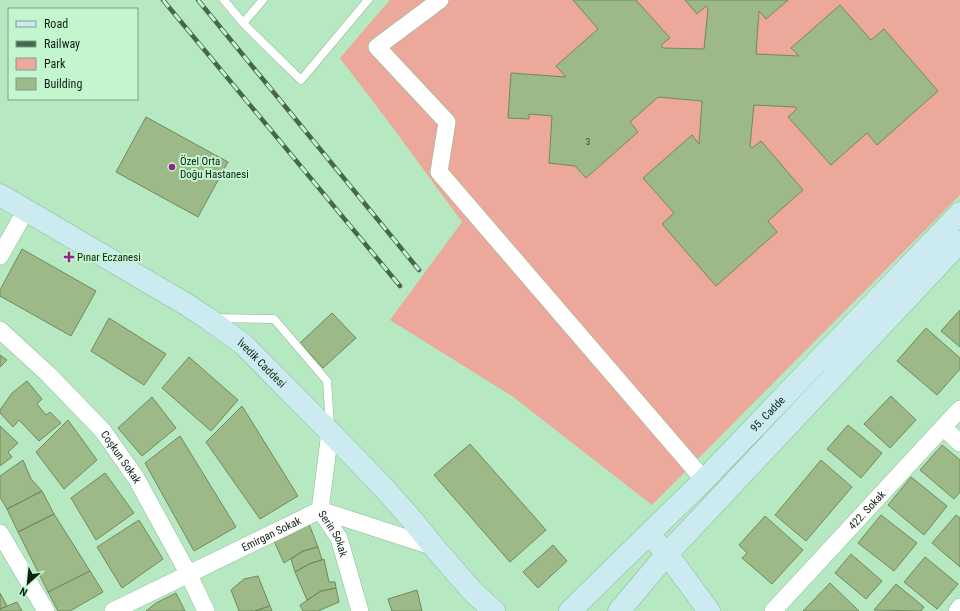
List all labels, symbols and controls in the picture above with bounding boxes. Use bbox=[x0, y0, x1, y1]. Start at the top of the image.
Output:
legend bbox=[8, 8, 138, 100]
text: Road bbox=[44, 17, 68, 31]
text: Railway bbox=[44, 37, 80, 51]
text: Park bbox=[44, 57, 66, 71]
text: Building bbox=[44, 77, 82, 91]
house number: 3 bbox=[586, 137, 590, 147]
place label: Özel Orta Doğu Hastanesi bbox=[180, 155, 249, 181]
marker: Özel Orta Doğu Hastanesi bbox=[167, 162, 177, 172]
place label: Pınar Eczanesi bbox=[77, 251, 141, 264]
marker: Pınar Eczanesi bbox=[64, 252, 74, 262]
street label: İvedik Caddesi bbox=[235, 336, 289, 390]
street label: 95. Cadde bbox=[748, 394, 787, 434]
street label: Coşkun Sokak bbox=[98, 428, 144, 486]
street label: 422. Sokak bbox=[846, 488, 888, 532]
street label: Serin Sokak bbox=[316, 508, 351, 558]
street label: Emirgan Sokak bbox=[239, 514, 303, 554]
north arrow bbox=[8, 563, 48, 603]
text: N bbox=[18, 584, 30, 599]

